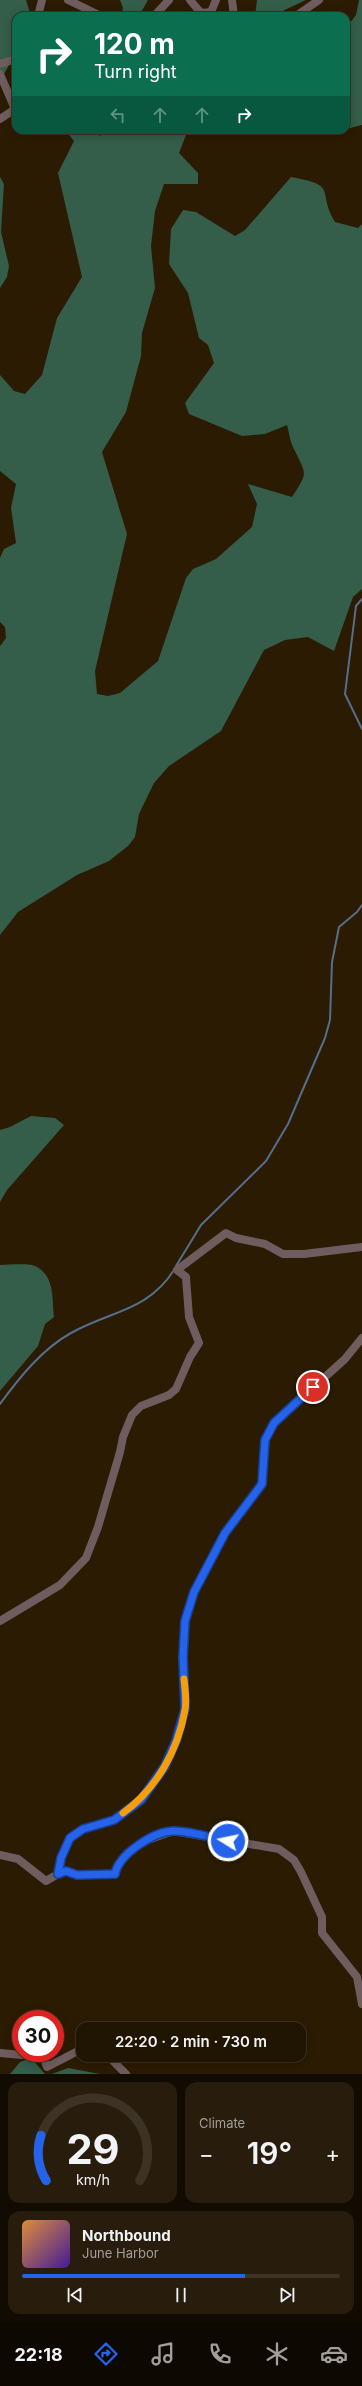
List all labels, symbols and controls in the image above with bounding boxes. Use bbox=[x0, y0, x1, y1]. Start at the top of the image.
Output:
text: 120 m bbox=[94, 27, 175, 61]
icon: right bbox=[28, 28, 80, 80]
text: Turn right bbox=[94, 61, 177, 82]
icon: left bbox=[107, 104, 129, 126]
icon: ahead bbox=[149, 104, 171, 126]
icon: ahead bbox=[191, 104, 213, 126]
icon: right bbox=[233, 104, 255, 126]
pin bbox=[296, 1370, 330, 1404]
icon: arrive bbox=[302, 1376, 324, 1398]
position arrow bbox=[207, 1820, 249, 1862]
speed limit sign: 30 bbox=[12, 2010, 64, 2062]
text: 22:20 · 2 min · 730 m bbox=[115, 2032, 267, 2051]
text: Climate bbox=[199, 2115, 245, 2131]
text: 29 bbox=[66, 2123, 119, 2173]
text: 19° bbox=[247, 2135, 292, 2171]
text: − bbox=[199, 2141, 214, 2167]
text: + bbox=[325, 2141, 340, 2167]
text: km/h bbox=[76, 2170, 109, 2187]
text: Northbound bbox=[82, 2226, 171, 2245]
text: June Harbor bbox=[82, 2245, 159, 2261]
icon: previous bbox=[64, 2284, 86, 2306]
icon: pause bbox=[170, 2284, 192, 2306]
icon: next bbox=[276, 2284, 298, 2306]
icon: directions bbox=[92, 2340, 120, 2368]
icon: music bbox=[149, 2340, 177, 2368]
icon: phone bbox=[206, 2340, 234, 2368]
icon: climate bbox=[263, 2340, 291, 2368]
icon: car bbox=[320, 2340, 348, 2368]
text: 22:18 bbox=[14, 2344, 63, 2365]

